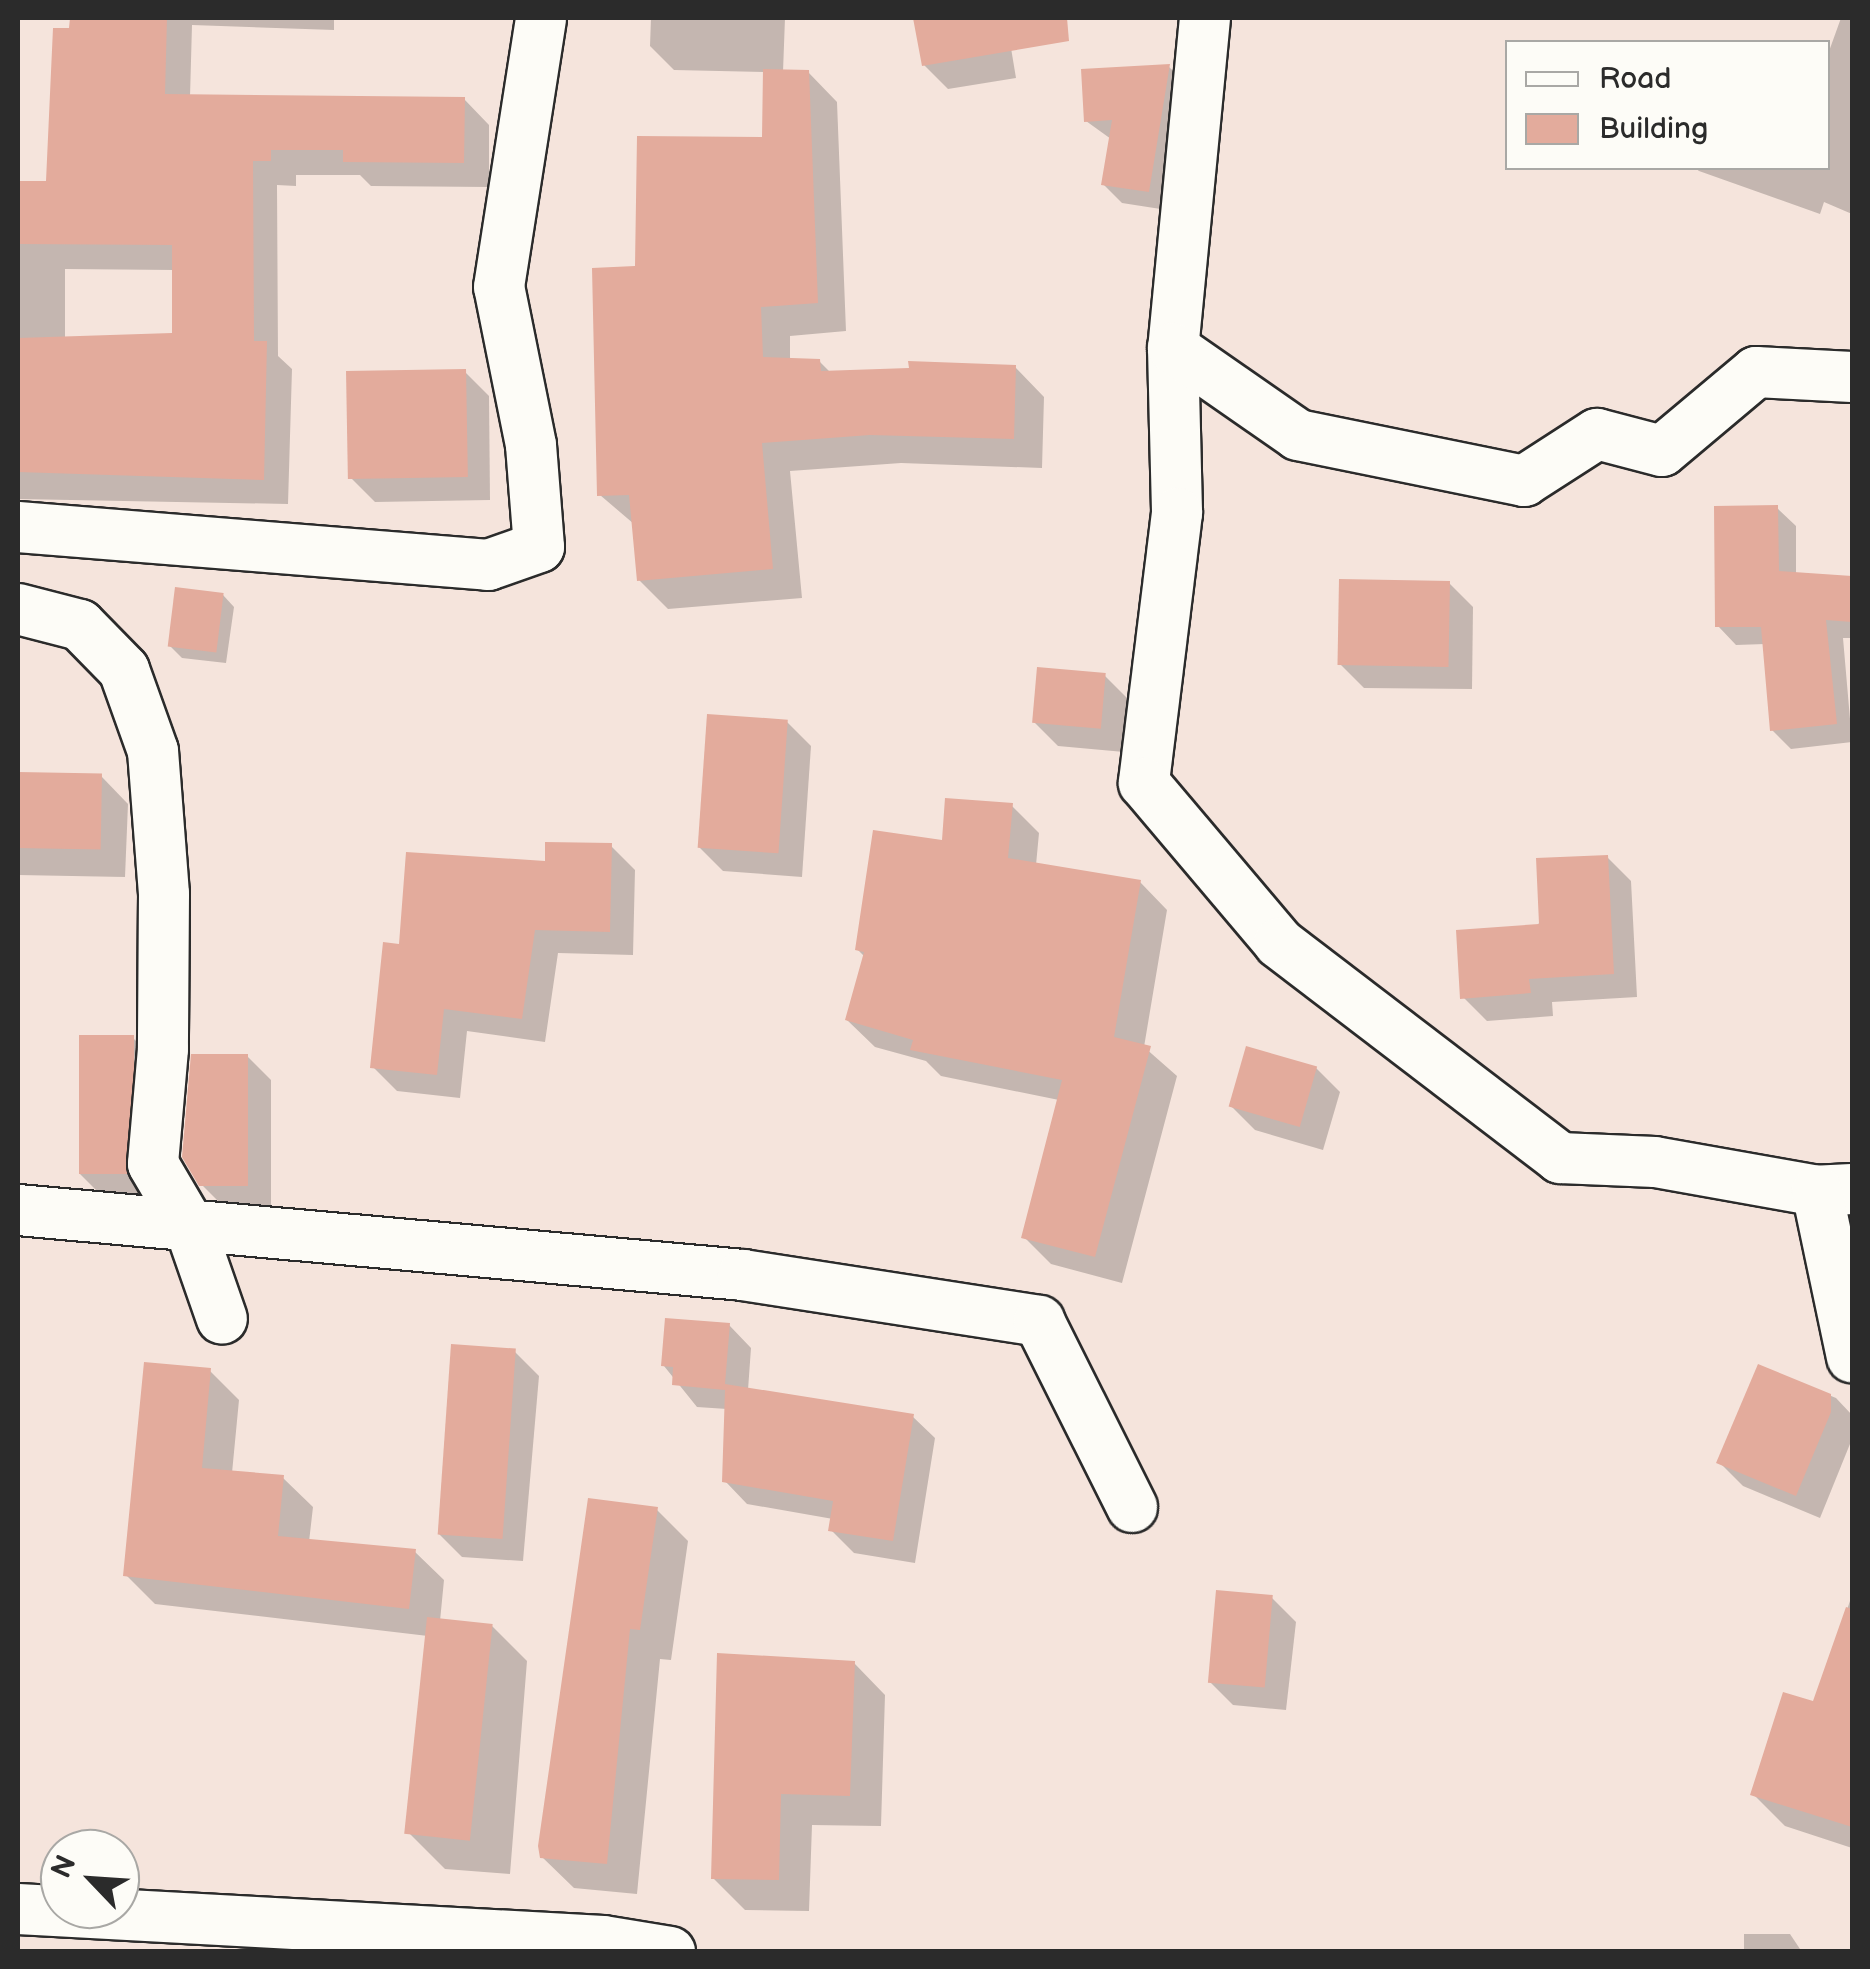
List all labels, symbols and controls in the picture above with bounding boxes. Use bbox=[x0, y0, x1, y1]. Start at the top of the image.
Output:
legend bbox=[1505, 40, 1830, 170]
text: Road bbox=[1599, 61, 1672, 97]
text: Building bbox=[1599, 111, 1708, 147]
north arrow bbox=[40, 1829, 140, 1929]
text: N bbox=[45, 1850, 84, 1883]

